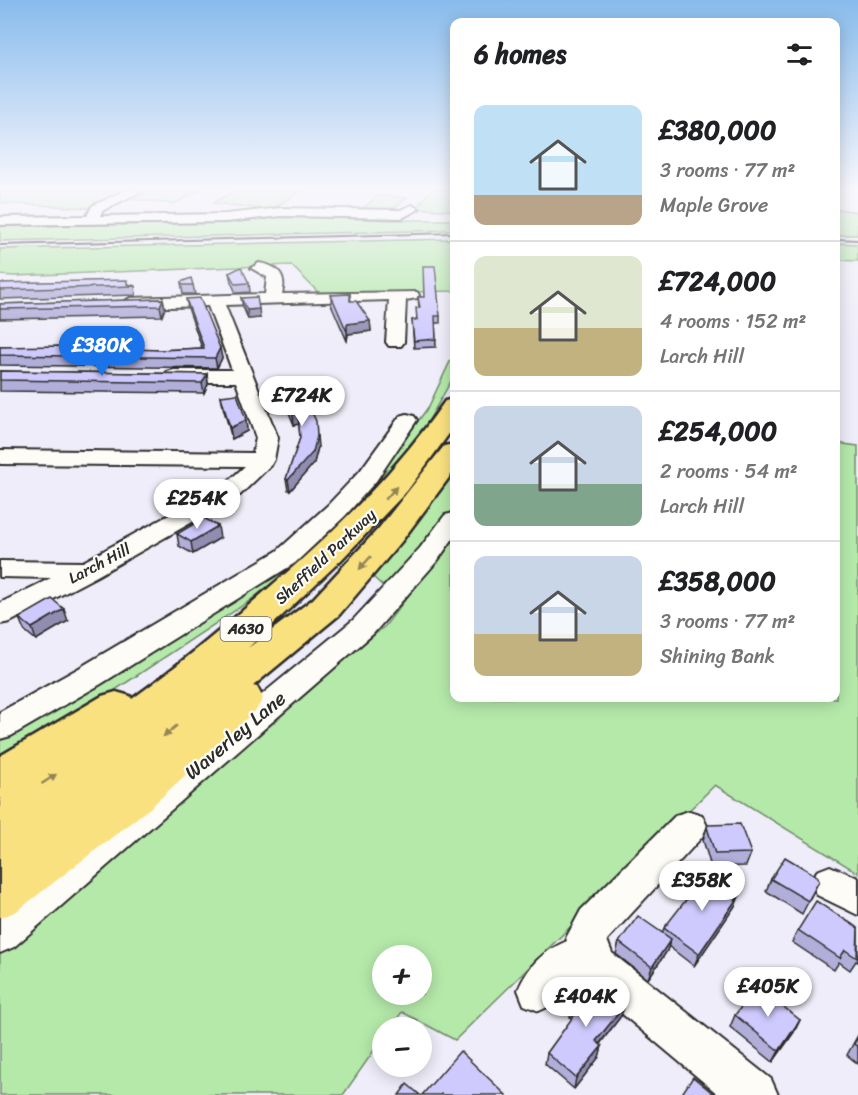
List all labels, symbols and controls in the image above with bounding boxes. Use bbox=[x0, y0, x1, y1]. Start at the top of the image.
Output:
text: 6 homes bbox=[474, 31, 566, 77]
icon: filters bbox=[783, 38, 816, 71]
text: £380,000 bbox=[660, 107, 776, 153]
icon: home bbox=[522, 129, 594, 201]
text: 3 rooms · 77 m² bbox=[660, 153, 795, 188]
text: Maple Grove bbox=[660, 188, 768, 223]
text: £724,000 bbox=[660, 258, 776, 304]
icon: home bbox=[522, 280, 594, 352]
text: 4 rooms · 152 m² bbox=[660, 304, 806, 339]
pin: £380K bbox=[60, 326, 144, 377]
text: £380K bbox=[73, 328, 131, 363]
text: Larch Hill bbox=[660, 339, 744, 374]
pin: £724K bbox=[260, 376, 344, 427]
text: £724K bbox=[273, 378, 331, 413]
text: £254,000 bbox=[660, 408, 777, 454]
icon: home bbox=[522, 430, 594, 502]
text: 2 rooms · 54 m² bbox=[660, 454, 798, 489]
pin: £254K bbox=[155, 479, 239, 530]
text: £254K bbox=[167, 481, 227, 516]
one-way arrow bbox=[384, 486, 397, 501]
text: Larch Hill bbox=[660, 489, 744, 524]
street label: Sheffield Parkway bbox=[268, 501, 384, 612]
street label: Larch Hill bbox=[63, 535, 136, 592]
one-way arrow bbox=[359, 555, 372, 570]
text: £358,000 bbox=[660, 558, 776, 604]
icon: home bbox=[522, 580, 594, 652]
text: 3 rooms · 77 m² bbox=[660, 604, 795, 639]
road number: A630 bbox=[220, 617, 272, 641]
text: Shining Bank bbox=[660, 639, 775, 674]
street label: Waverley Lane bbox=[176, 682, 294, 789]
one-way arrow bbox=[162, 724, 178, 737]
one-way arrow bbox=[41, 774, 57, 785]
pin: £358K bbox=[660, 861, 744, 912]
text: £358K bbox=[673, 863, 731, 898]
map controls bbox=[372, 945, 432, 1077]
button: + bbox=[372, 945, 432, 1005]
pin: £405K bbox=[726, 967, 810, 1018]
text: £405K bbox=[738, 969, 798, 1004]
pin: £404K bbox=[544, 977, 628, 1028]
text: £404K bbox=[556, 979, 616, 1014]
button: − bbox=[372, 1017, 432, 1077]

